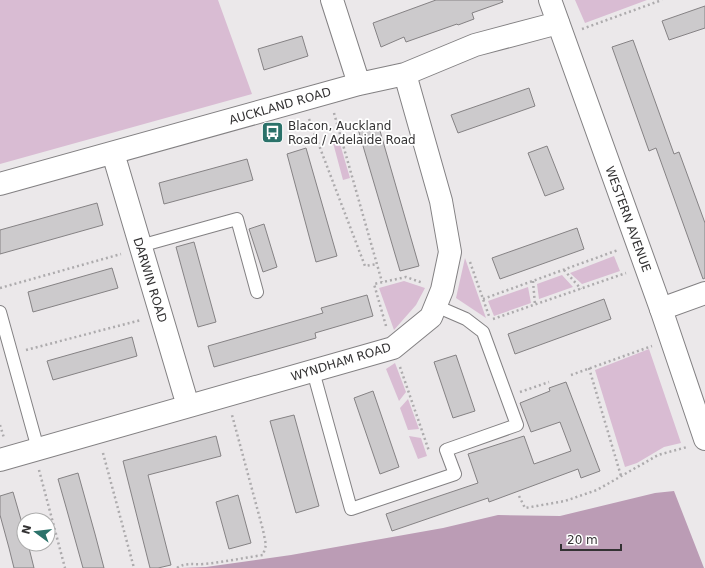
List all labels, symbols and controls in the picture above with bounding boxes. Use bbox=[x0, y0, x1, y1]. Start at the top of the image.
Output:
street label: AUCKLAND ROAD bbox=[227, 85, 333, 127]
place label: Blacon, Auckland Road / Adelaide Road bbox=[288, 119, 416, 147]
bus stop icon: Blacon, Auckland Road / Adelaide Road bbox=[259, 120, 285, 146]
street label: WESTERN AVENUE bbox=[602, 164, 654, 274]
street label: DARWIN ROAD bbox=[130, 236, 170, 324]
street label: WYNDHAM ROAD bbox=[289, 340, 393, 384]
north arrow bbox=[16, 512, 56, 552]
text: N bbox=[19, 523, 34, 536]
scale bar bbox=[561, 526, 621, 552]
text: 20 m bbox=[567, 533, 598, 547]

